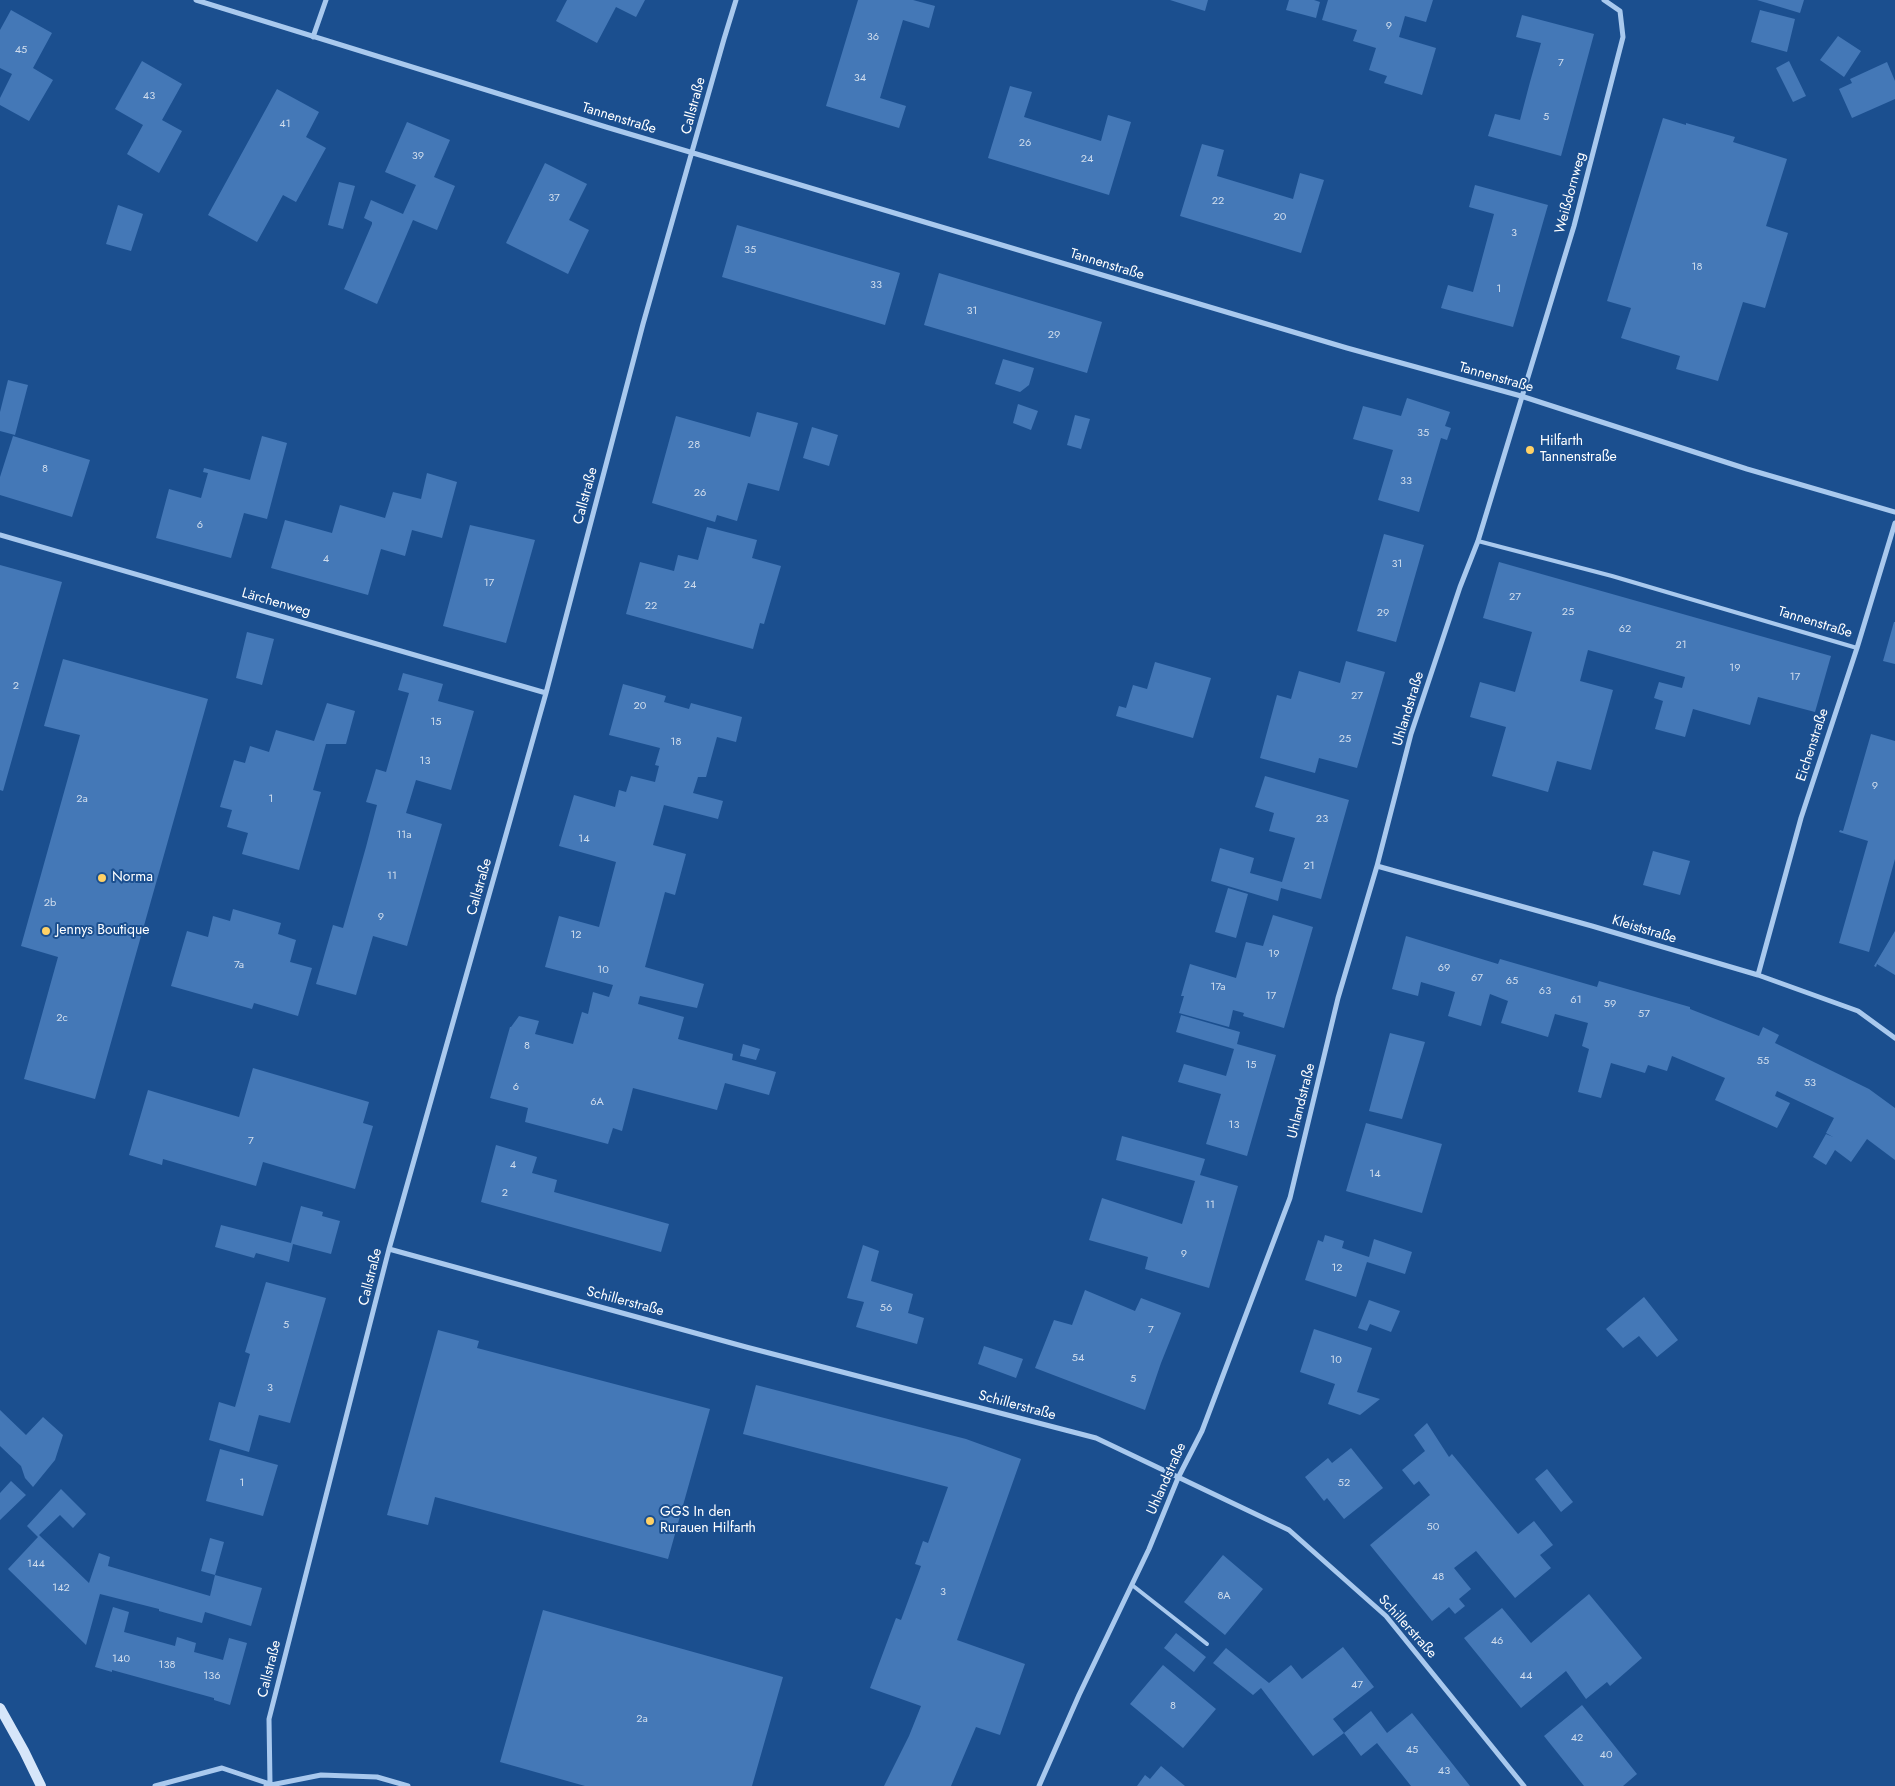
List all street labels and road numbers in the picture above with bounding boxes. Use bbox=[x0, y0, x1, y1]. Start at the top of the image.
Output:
street label: Callstraße bbox=[678, 76, 710, 136]
street label: Tannenstraße bbox=[580, 100, 658, 138]
street label: Weißdornweg bbox=[1552, 150, 1590, 236]
street label: Tannenstraße bbox=[1068, 246, 1146, 284]
street label: Tannenstraße bbox=[1457, 359, 1535, 397]
street label: Callstraße bbox=[570, 466, 602, 526]
street label: Lärchenweg bbox=[240, 585, 312, 621]
street label: Tannenstraße bbox=[1776, 604, 1854, 642]
street label: Uhlandstraße bbox=[1390, 670, 1428, 748]
street label: Eichenstraße bbox=[1793, 706, 1833, 784]
street label: Callstraße bbox=[464, 857, 496, 917]
street label: Kleiststraße bbox=[1610, 912, 1678, 948]
street label: Uhlandstraße bbox=[1285, 1062, 1319, 1140]
street label: Callstraße bbox=[356, 1247, 386, 1307]
street label: Schillerstraße bbox=[584, 1284, 666, 1320]
street label: Schillerstraße bbox=[976, 1388, 1058, 1424]
street label: Uhlandstraße bbox=[1144, 1440, 1190, 1518]
street label: Schillerstraße bbox=[1374, 1592, 1440, 1662]
street label: Callstraße bbox=[255, 1639, 285, 1699]

